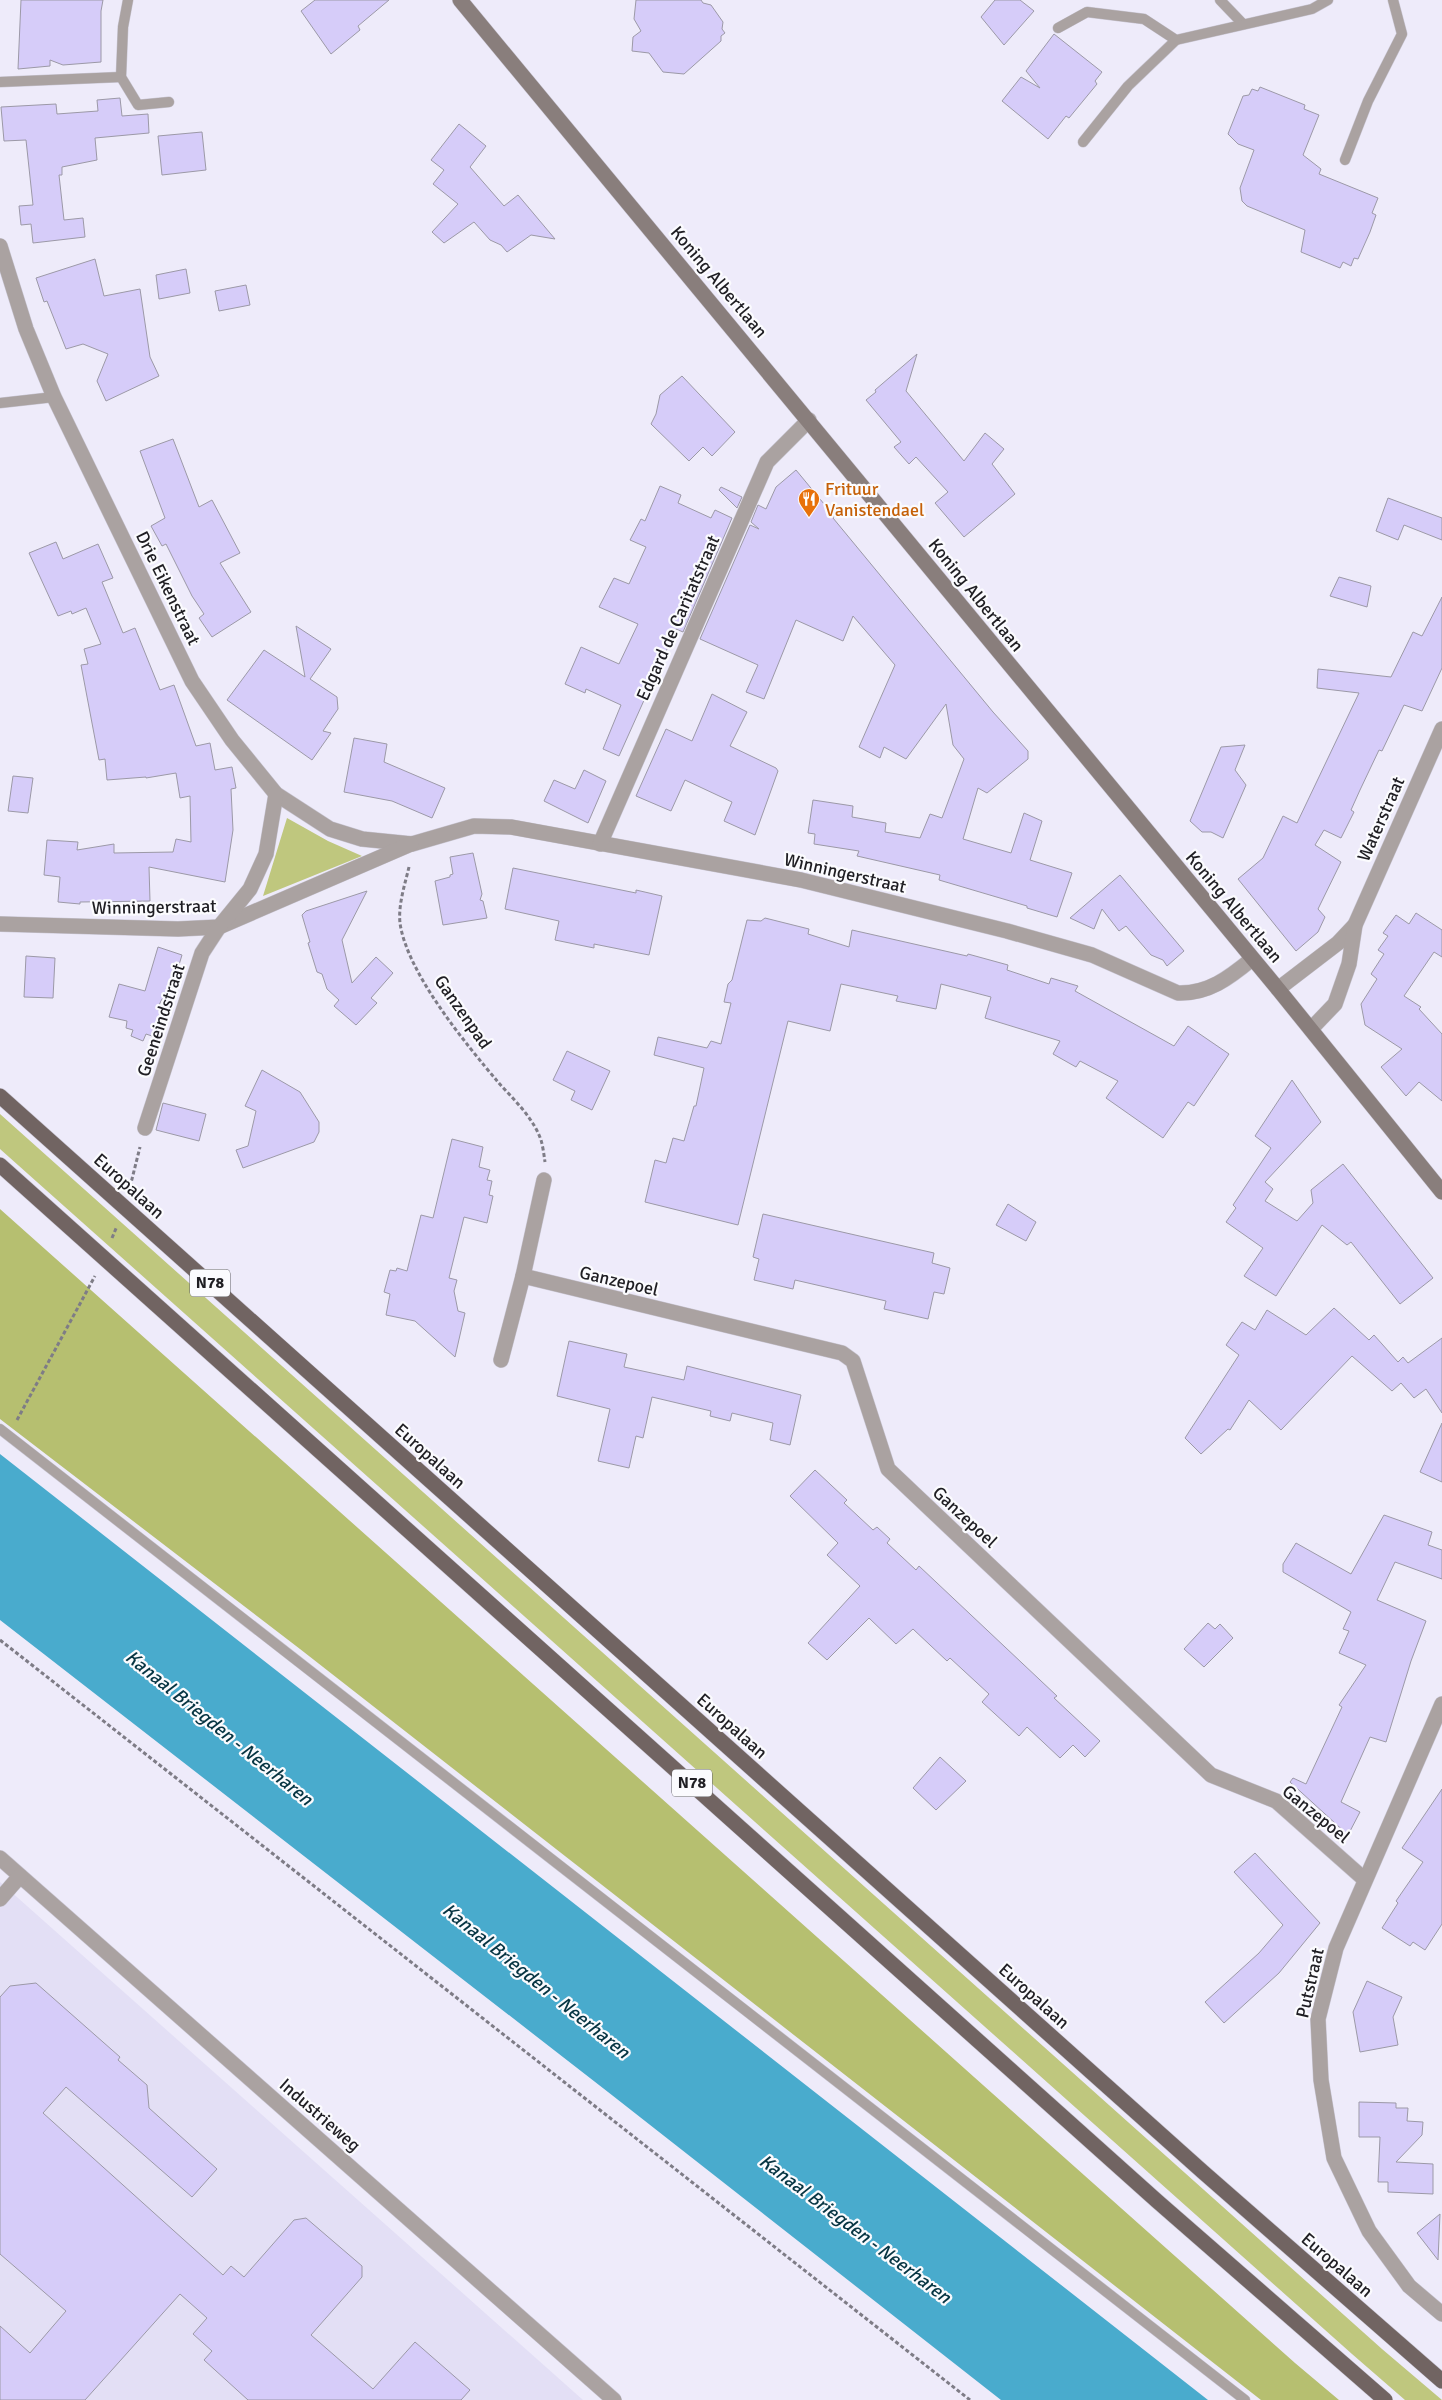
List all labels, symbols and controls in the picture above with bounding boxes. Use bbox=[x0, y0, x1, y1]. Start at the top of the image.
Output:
street label: Koning Albertlaan bbox=[666, 222, 772, 342]
place label: Frituur Vanistendael bbox=[825, 478, 924, 521]
restaurant icon: Frituur Vanistendael bbox=[797, 487, 821, 518]
street label: Drie Eikenstraat bbox=[131, 527, 205, 649]
street label: Edgard de Caritatstraat bbox=[632, 532, 724, 704]
street label: Koning Albertlaan bbox=[924, 534, 1028, 656]
street label: Waterstraat bbox=[1353, 773, 1409, 865]
street label: Koning Albertlaan bbox=[1181, 847, 1287, 967]
street label: Winningerstraat bbox=[782, 848, 908, 898]
street label: Winningerstraat bbox=[91, 895, 217, 919]
street label: Geeneindstraat bbox=[132, 961, 190, 1079]
street label: Ganzenpad bbox=[430, 971, 496, 1053]
street label: Europalaan bbox=[89, 1149, 169, 1223]
street label: Ganzepoel bbox=[577, 1261, 661, 1301]
road number: N78 bbox=[190, 1270, 230, 1296]
street label: Europalaan bbox=[390, 1419, 470, 1493]
street label: Ganzepoel bbox=[928, 1482, 1002, 1552]
water label: Kanaal Briegden - Neerharen bbox=[121, 1645, 318, 1811]
street label: Europalaan bbox=[692, 1689, 772, 1763]
road number: N78 bbox=[672, 1770, 712, 1796]
street label: Ganzepoel bbox=[1278, 1780, 1354, 1848]
water label: Kanaal Briegden - Neerharen bbox=[438, 1898, 635, 2064]
street label: Putstraat bbox=[1291, 1946, 1329, 2020]
street label: Europalaan bbox=[994, 1959, 1074, 2033]
street label: Industrieweg bbox=[275, 2074, 365, 2156]
water label: Kanaal Briegden - Neerharen bbox=[754, 2149, 956, 2309]
street label: Europalaan bbox=[1297, 2228, 1377, 2302]

